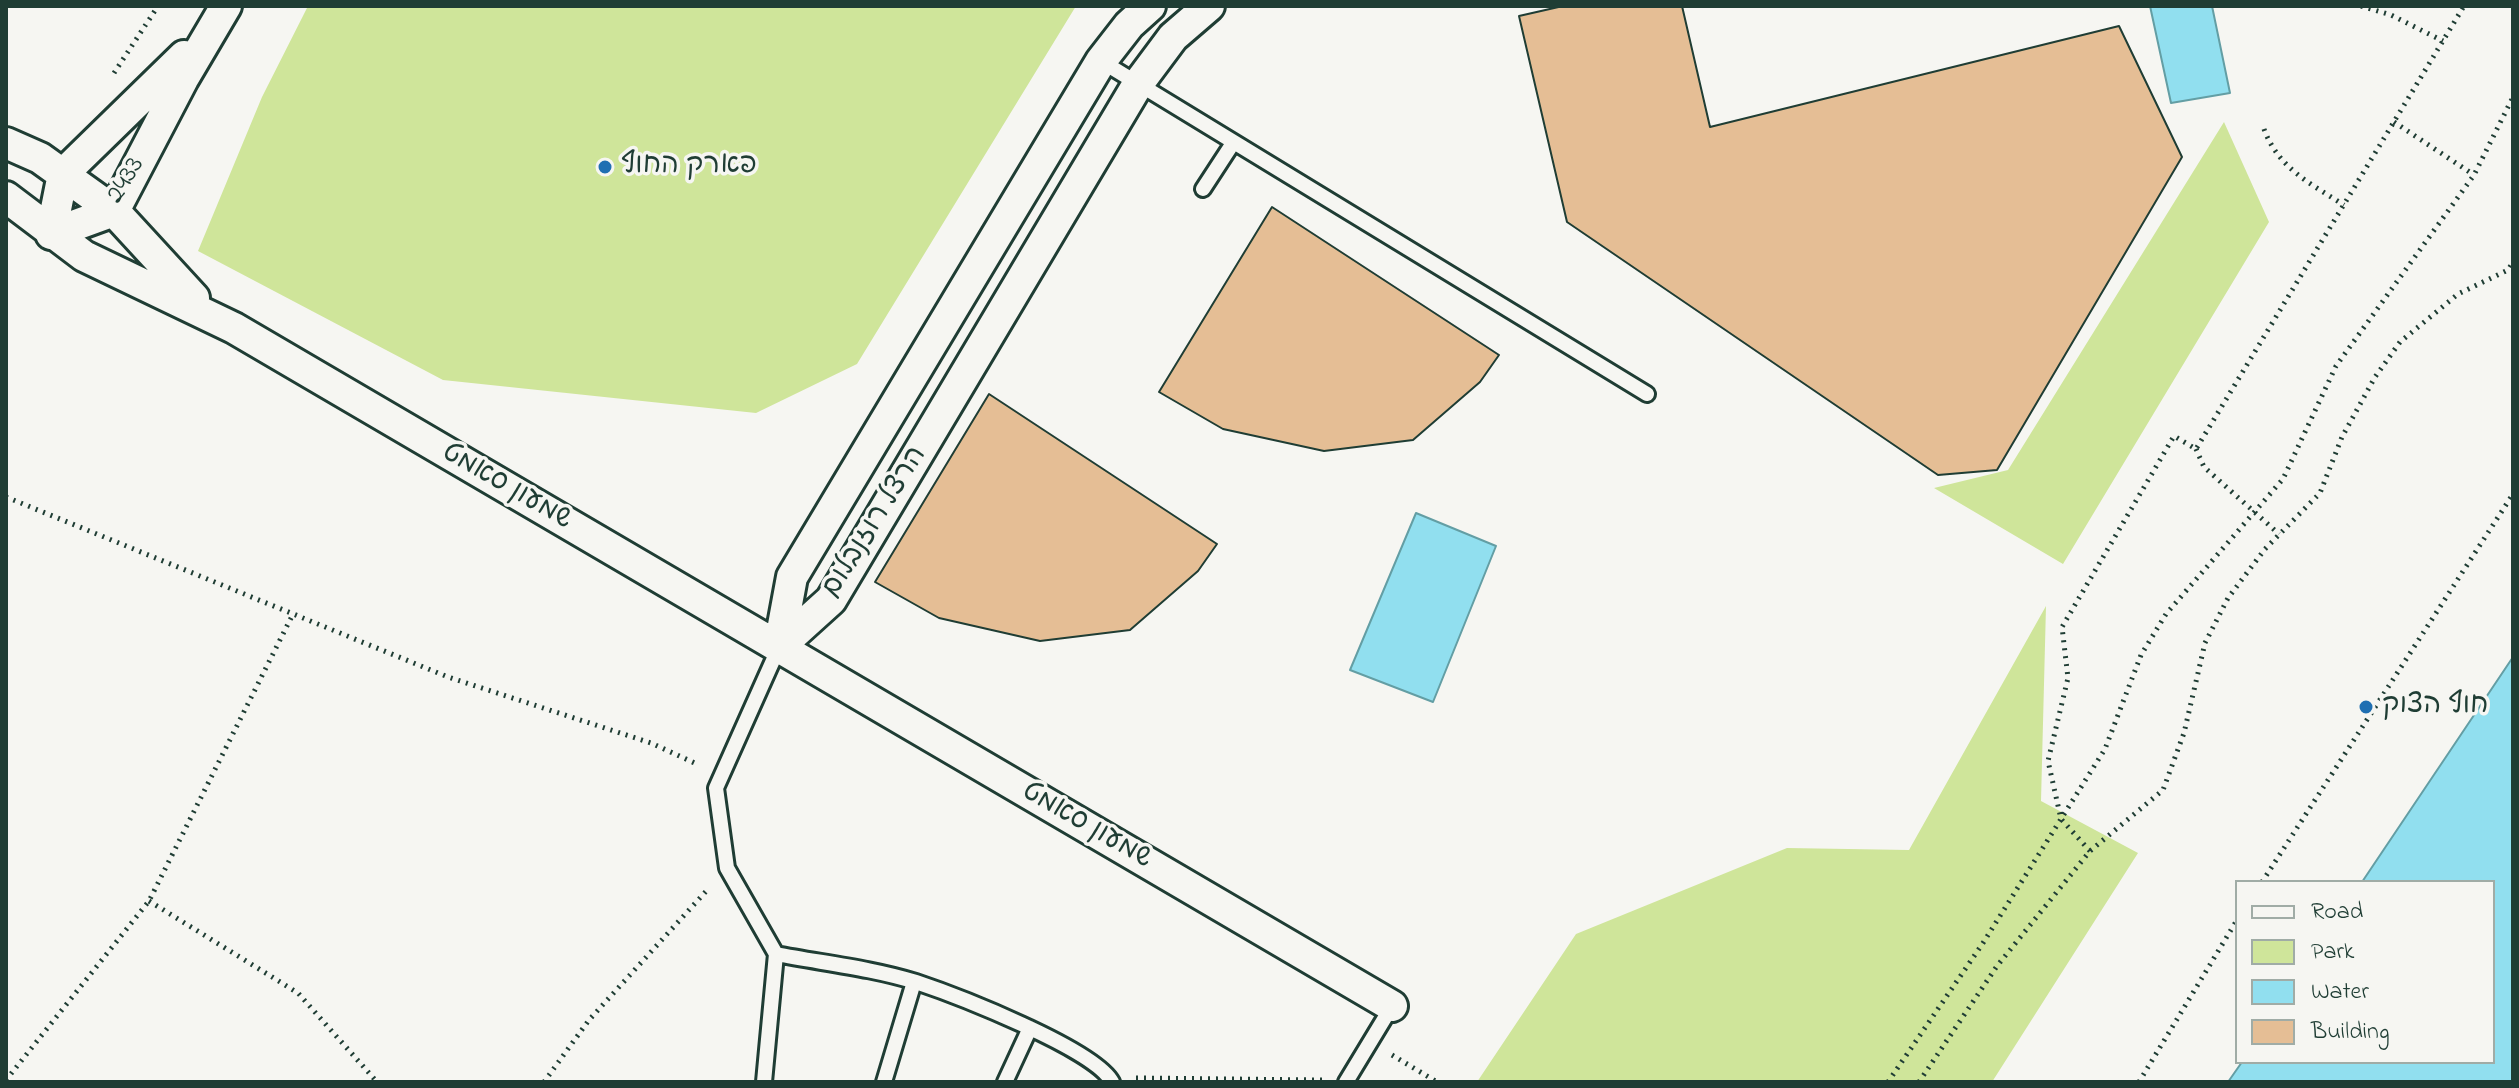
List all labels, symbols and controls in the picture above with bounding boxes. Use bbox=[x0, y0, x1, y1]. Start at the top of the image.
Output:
place label: פארק החוף bbox=[621, 150, 757, 184]
street label: 2433 bbox=[100, 152, 154, 210]
marker: פארק החוף bbox=[596, 158, 614, 176]
street label: שמעון סאמט bbox=[435, 437, 577, 539]
street label: הרצל רוזנבלום bbox=[816, 441, 936, 605]
place label: חוף הצוק bbox=[2382, 690, 2488, 724]
marker: חוף הצוק bbox=[2357, 698, 2375, 716]
street label: שמעון סאמט bbox=[1015, 776, 1157, 878]
legend bbox=[2235, 880, 2495, 1064]
text: Road bbox=[2311, 895, 2363, 930]
text: Park bbox=[2311, 935, 2354, 970]
text: Water bbox=[2311, 975, 2369, 1010]
text: Building bbox=[2311, 1015, 2390, 1050]

